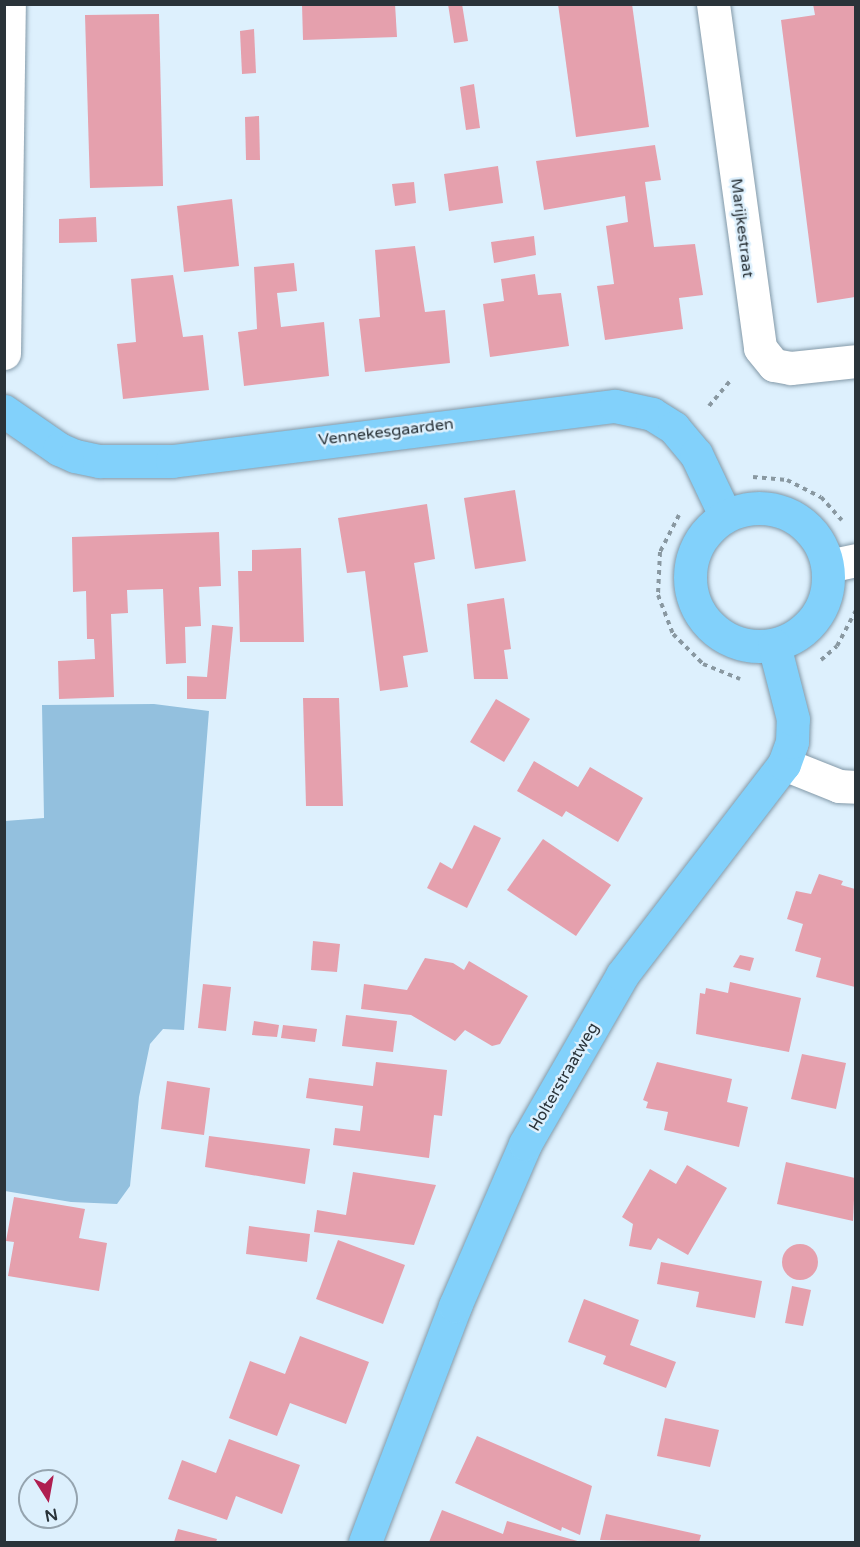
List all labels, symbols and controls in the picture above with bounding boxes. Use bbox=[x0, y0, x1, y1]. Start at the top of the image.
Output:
street label: Marijkestraat bbox=[726, 177, 758, 279]
street label: Vennekesgaarden bbox=[317, 414, 455, 450]
street label: Holterstraatweg bbox=[525, 1019, 603, 1135]
north arrow bbox=[18, 1469, 78, 1529]
text: N bbox=[43, 1504, 59, 1526]

